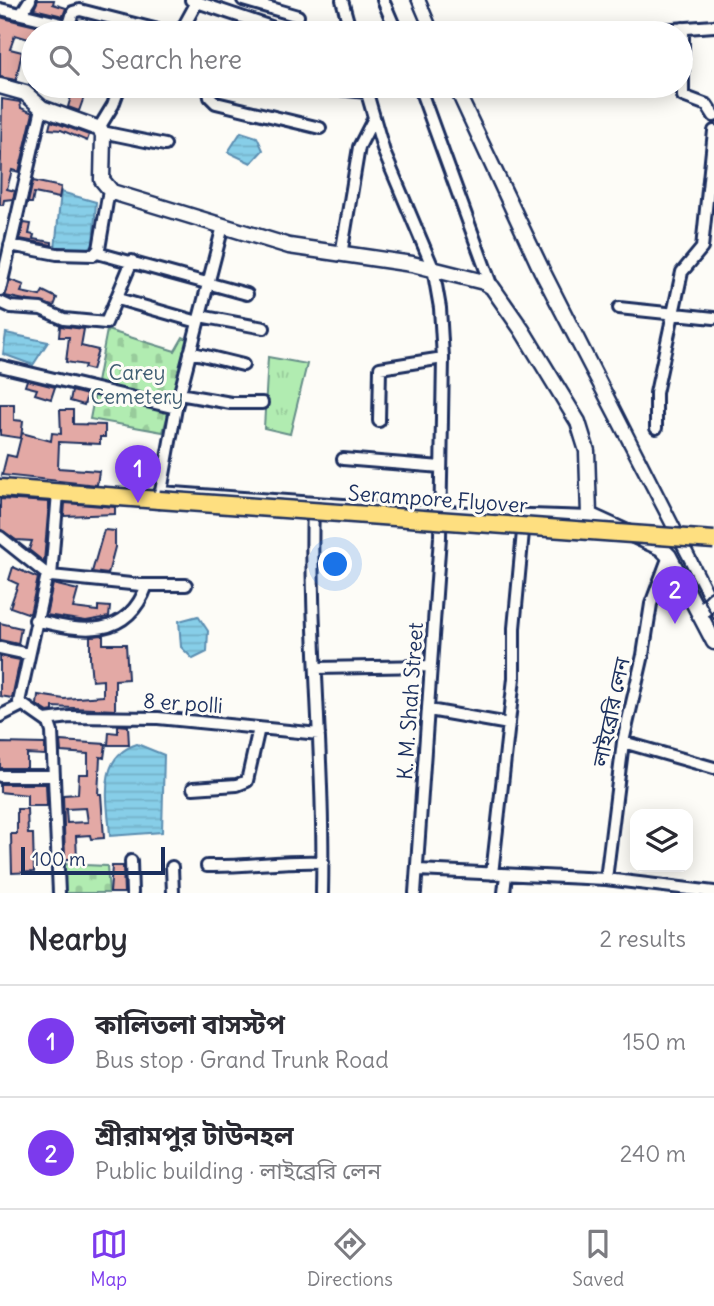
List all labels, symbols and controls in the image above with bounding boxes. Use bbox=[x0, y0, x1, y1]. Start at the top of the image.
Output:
search box bbox=[21, 21, 693, 98]
icon: search bbox=[45, 41, 83, 79]
text: Search here bbox=[101, 43, 242, 76]
park label: Carey Cemetery bbox=[91, 359, 184, 410]
pin: 1 bbox=[115, 445, 161, 503]
street label: Serampore Flyover bbox=[347, 479, 529, 519]
your location bbox=[318, 547, 352, 581]
pin: 2 bbox=[652, 566, 698, 624]
street label: K. M. Shah Street bbox=[391, 621, 429, 781]
street label: লাইব্রেরি লেন bbox=[586, 655, 636, 770]
street label: 8 er polli bbox=[142, 687, 224, 719]
map controls bbox=[630, 809, 693, 872]
button: layers bbox=[630, 809, 693, 872]
scale bar bbox=[21, 844, 164, 876]
text: 100 m bbox=[32, 847, 86, 871]
text: Nearby bbox=[28, 920, 128, 958]
text: 2 results bbox=[600, 924, 686, 953]
text: কালিতলা বাসস্টপ bbox=[95, 1008, 285, 1041]
text: 1 bbox=[46, 1027, 56, 1056]
text: 150 m bbox=[623, 1027, 686, 1056]
text: Bus stop · Grand Trunk Road bbox=[95, 1045, 389, 1074]
text: শ্রীরামপুর টাউনহল bbox=[95, 1119, 294, 1152]
text: 2 bbox=[45, 1139, 57, 1168]
text: 240 m bbox=[620, 1139, 686, 1168]
text: Public building · লাইব্রেরি লেন bbox=[95, 1156, 381, 1185]
tab: Map bbox=[90, 1225, 128, 1291]
tab: Directions bbox=[307, 1225, 393, 1291]
tab: Saved bbox=[572, 1225, 624, 1291]

